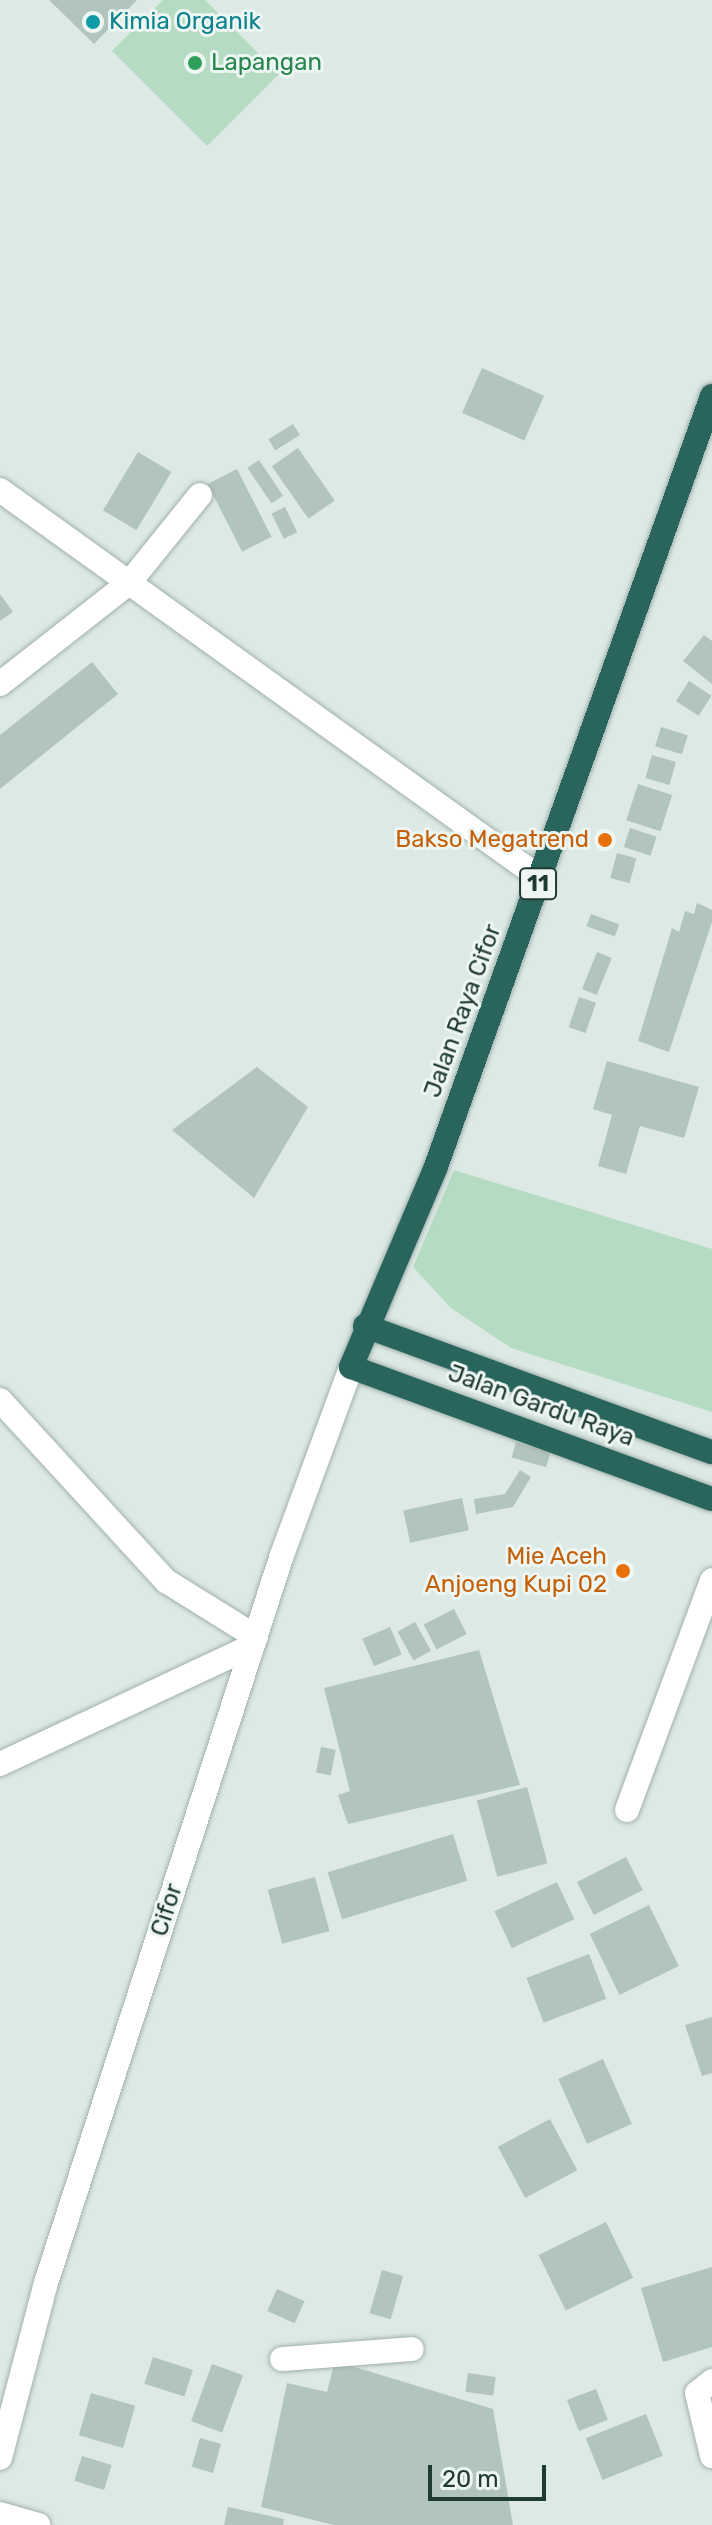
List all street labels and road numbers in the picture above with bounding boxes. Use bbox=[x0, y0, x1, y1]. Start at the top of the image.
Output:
road number: 11 bbox=[518, 866, 558, 902]
street label: Jalan Raya Cifor bbox=[418, 920, 508, 1102]
street label: Jalan Gardu Raya bbox=[444, 1359, 638, 1453]
street label: Cifor bbox=[145, 1880, 189, 1940]

